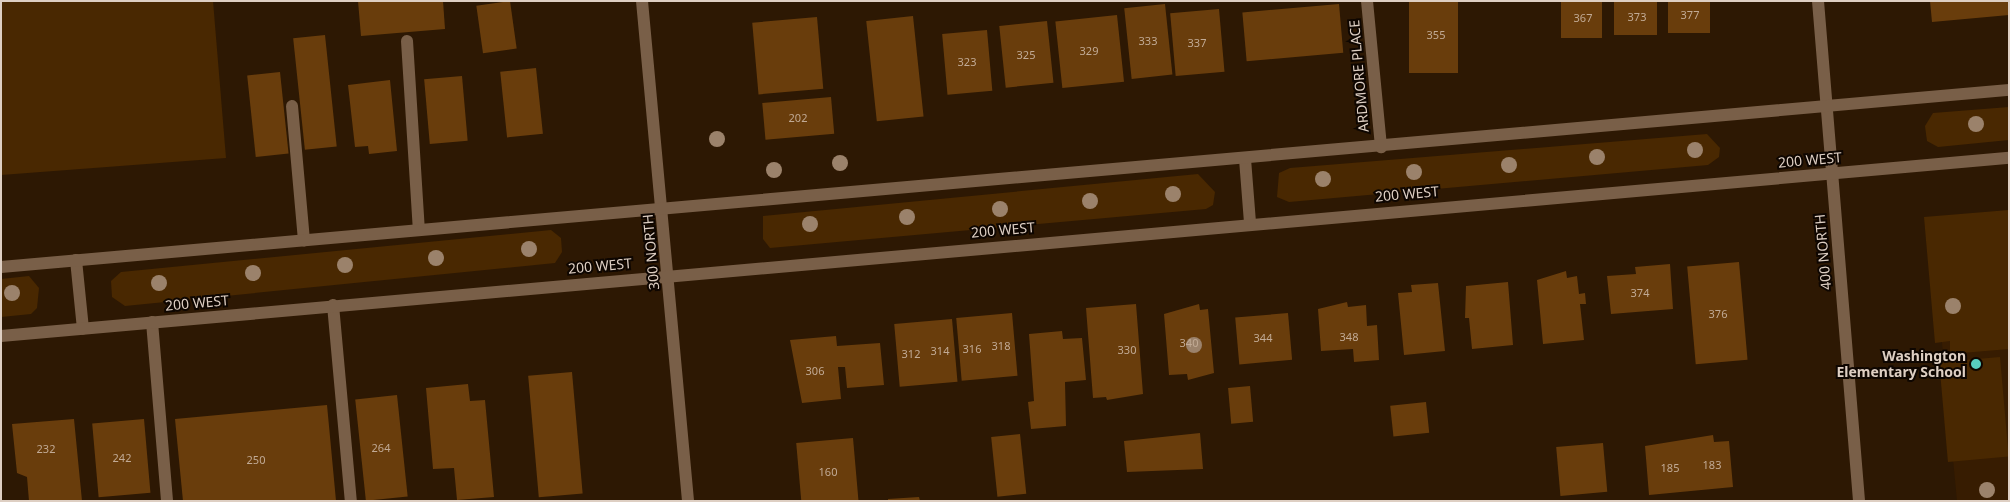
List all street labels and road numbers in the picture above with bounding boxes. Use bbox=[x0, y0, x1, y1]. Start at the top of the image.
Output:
street label: ARDMORE PLACE bbox=[1346, 19, 1372, 133]
street label: 200 WEST bbox=[1777, 149, 1843, 171]
street label: 200 WEST bbox=[1374, 183, 1440, 205]
street label: 300 NORTH bbox=[639, 213, 663, 291]
street label: 400 NORTH bbox=[1811, 213, 1835, 291]
street label: 200 WEST bbox=[970, 219, 1036, 241]
street label: 200 WEST bbox=[567, 255, 633, 277]
street label: 200 WEST bbox=[164, 292, 230, 314]

